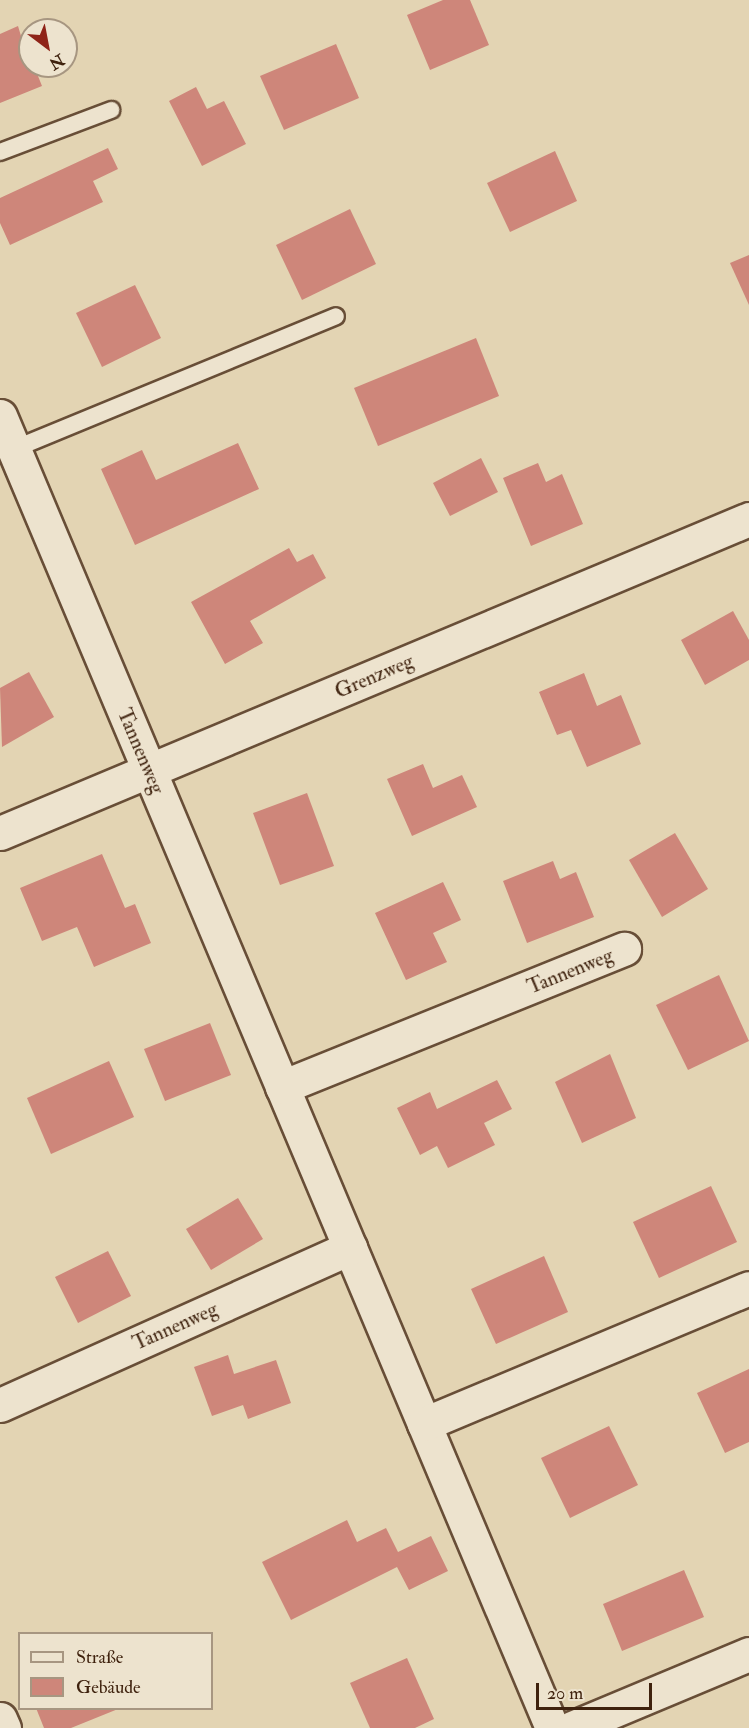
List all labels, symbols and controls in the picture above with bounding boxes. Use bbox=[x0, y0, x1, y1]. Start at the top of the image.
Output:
north arrow bbox=[18, 18, 78, 78]
text: N bbox=[45, 49, 68, 74]
street label: Grenzweg bbox=[331, 649, 417, 703]
street label: Tannenweg bbox=[112, 705, 170, 797]
street label: Tannenweg bbox=[524, 943, 616, 999]
street label: Tannenweg bbox=[129, 1297, 221, 1355]
legend bbox=[18, 1632, 213, 1710]
text: Straße bbox=[76, 1646, 123, 1669]
scale bar bbox=[539, 1671, 654, 1709]
text: Gebäude bbox=[76, 1676, 141, 1699]
text: 20 m bbox=[547, 1682, 583, 1705]

